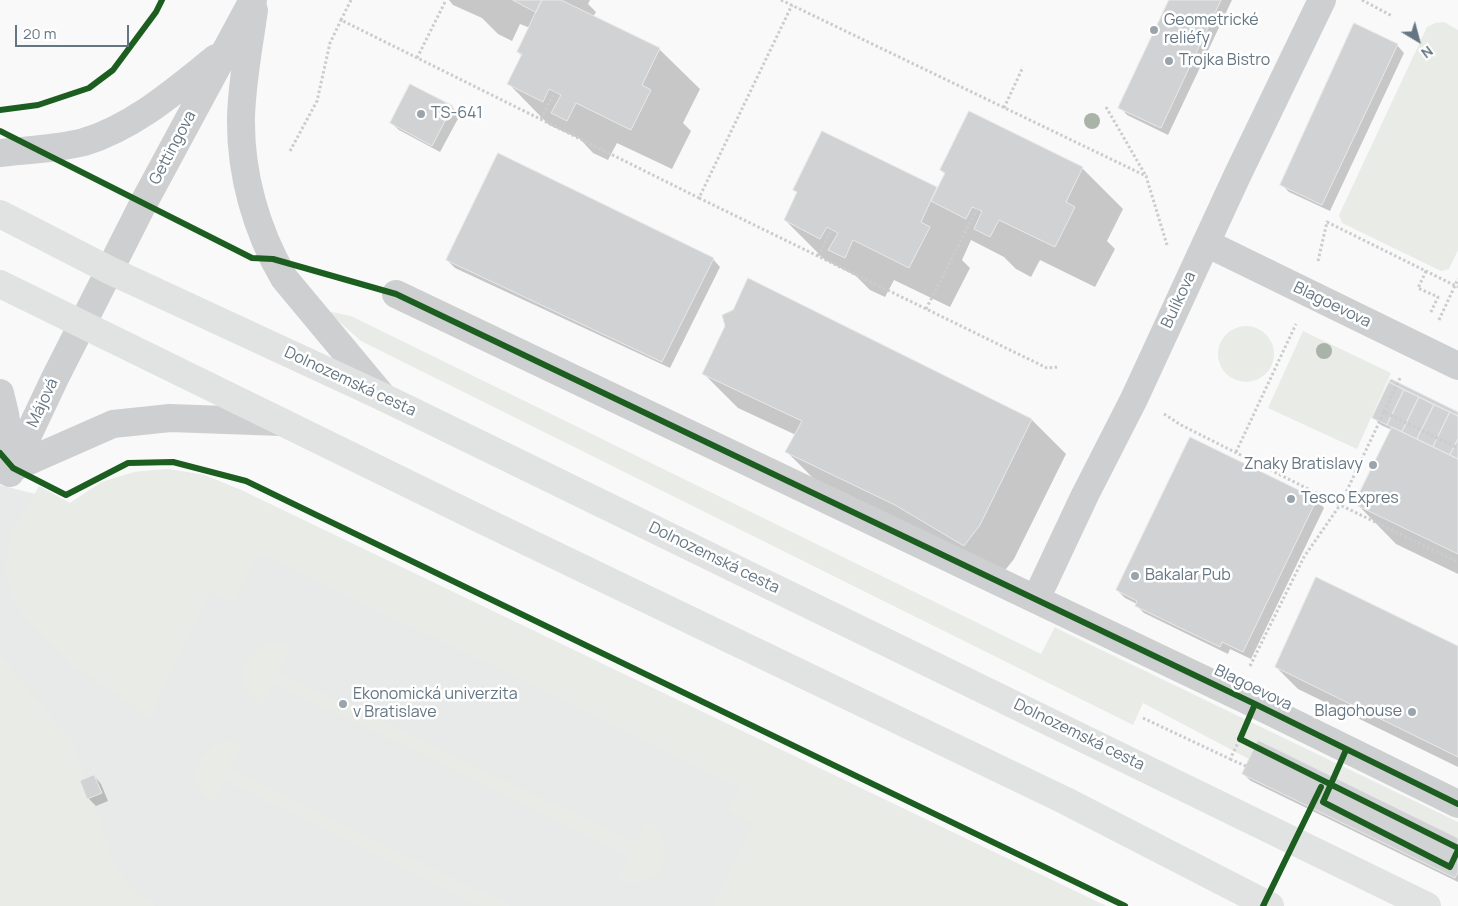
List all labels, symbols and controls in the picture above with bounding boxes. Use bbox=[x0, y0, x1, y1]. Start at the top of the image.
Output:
place label: Geometrické reliéfy bbox=[1164, 11, 1259, 49]
scale bar bbox=[18, 15, 131, 47]
north arrow bbox=[1393, 15, 1443, 65]
text: 20 m bbox=[23, 23, 56, 44]
marker: Geometrické reliéfy bbox=[1148, 24, 1160, 36]
text: N bbox=[1418, 42, 1437, 63]
place label: Trojka Bistro bbox=[1179, 51, 1270, 71]
marker: Trojka Bistro bbox=[1163, 55, 1175, 67]
place label: TS-641 bbox=[431, 104, 483, 124]
street label: Gettingova bbox=[146, 108, 200, 188]
marker: TS-641 bbox=[415, 108, 427, 120]
street label: Bulíkova bbox=[1158, 269, 1200, 331]
street label: Blagoevova bbox=[1290, 278, 1374, 332]
street label: Dolnozemská cesta bbox=[281, 343, 419, 421]
street label: Májová bbox=[23, 375, 63, 431]
place label: Znaky Bratislavy bbox=[1244, 455, 1363, 475]
marker: Znaky Bratislavy bbox=[1367, 459, 1379, 471]
place label: Tesco Expres bbox=[1301, 489, 1399, 509]
marker: Tesco Expres bbox=[1285, 493, 1297, 505]
street label: Dolnozemská cesta bbox=[645, 518, 783, 598]
place label: Bakalar Pub bbox=[1145, 566, 1231, 586]
marker: Bakalar Pub bbox=[1129, 570, 1141, 582]
street label: Blagoevova bbox=[1211, 661, 1295, 715]
place label: Ekonomická univerzita v Bratislave bbox=[353, 685, 518, 723]
street label: Dolnozemská cesta bbox=[1010, 695, 1148, 775]
marker: Ekonomická univerzita v Bratislave bbox=[337, 698, 349, 710]
place label: Blagohouse bbox=[1314, 702, 1402, 722]
marker: Blagohouse bbox=[1406, 706, 1418, 718]

